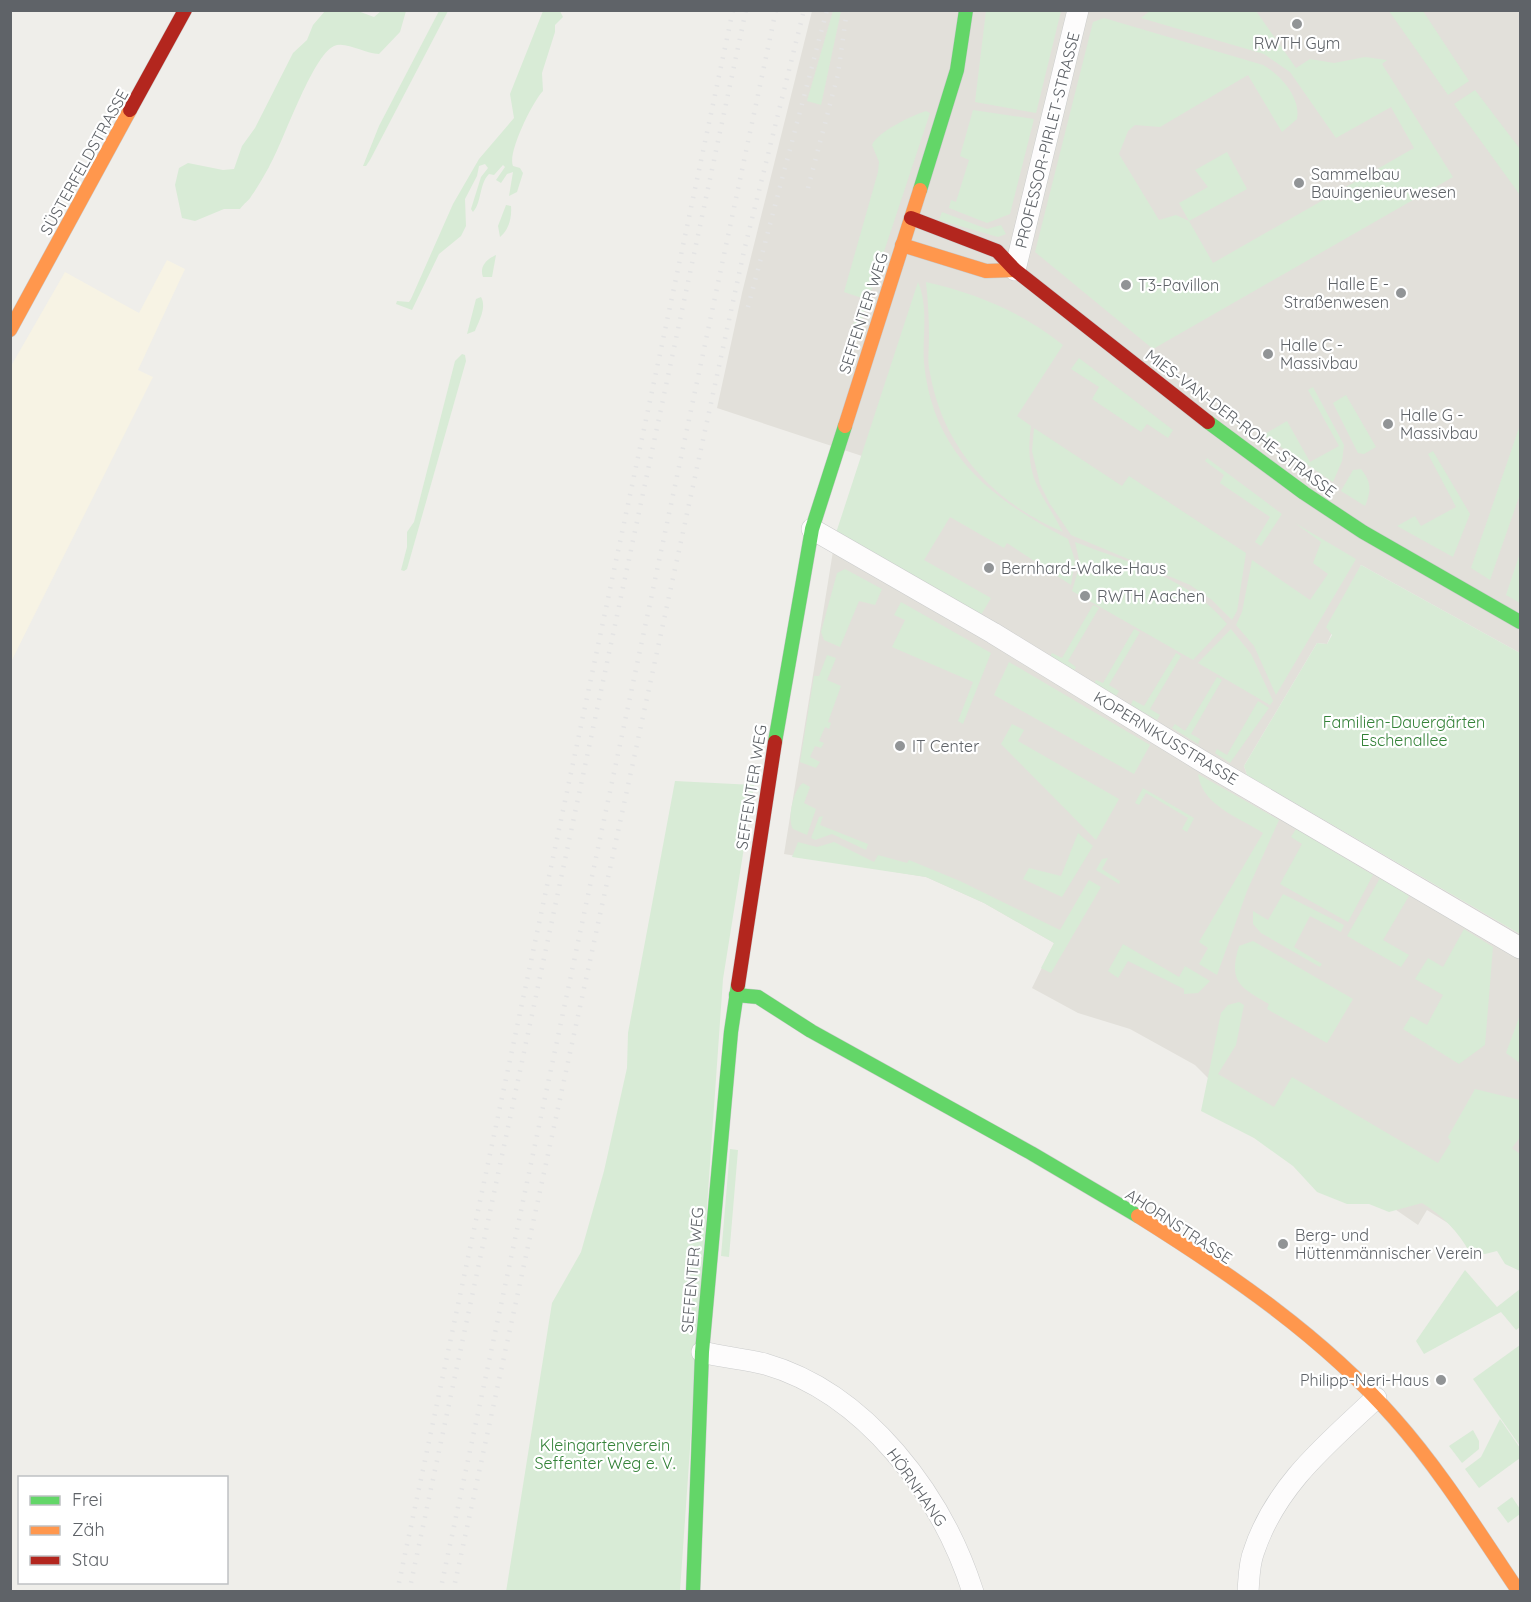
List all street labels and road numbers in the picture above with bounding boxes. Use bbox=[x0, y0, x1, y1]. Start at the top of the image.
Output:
street label: PROFESSOR-PIRLET-STRASSE bbox=[1010, 30, 1084, 250]
street label: SÜSTERFELDSTRASSE bbox=[36, 86, 132, 238]
street label: SEFFENTER WEG bbox=[834, 250, 892, 376]
street label: MIES-VAN-DER-ROHE-STRASSE bbox=[1142, 345, 1340, 501]
street label: KOPERNIKUSSTRASSE bbox=[1090, 687, 1242, 789]
street label: SEFFENTER WEG bbox=[731, 723, 771, 851]
street label: AHORNSTRASSE bbox=[1122, 1184, 1236, 1268]
street label: SEFFENTER WEG bbox=[677, 1206, 707, 1334]
street label: HÖRNHANG bbox=[883, 1444, 951, 1530]

